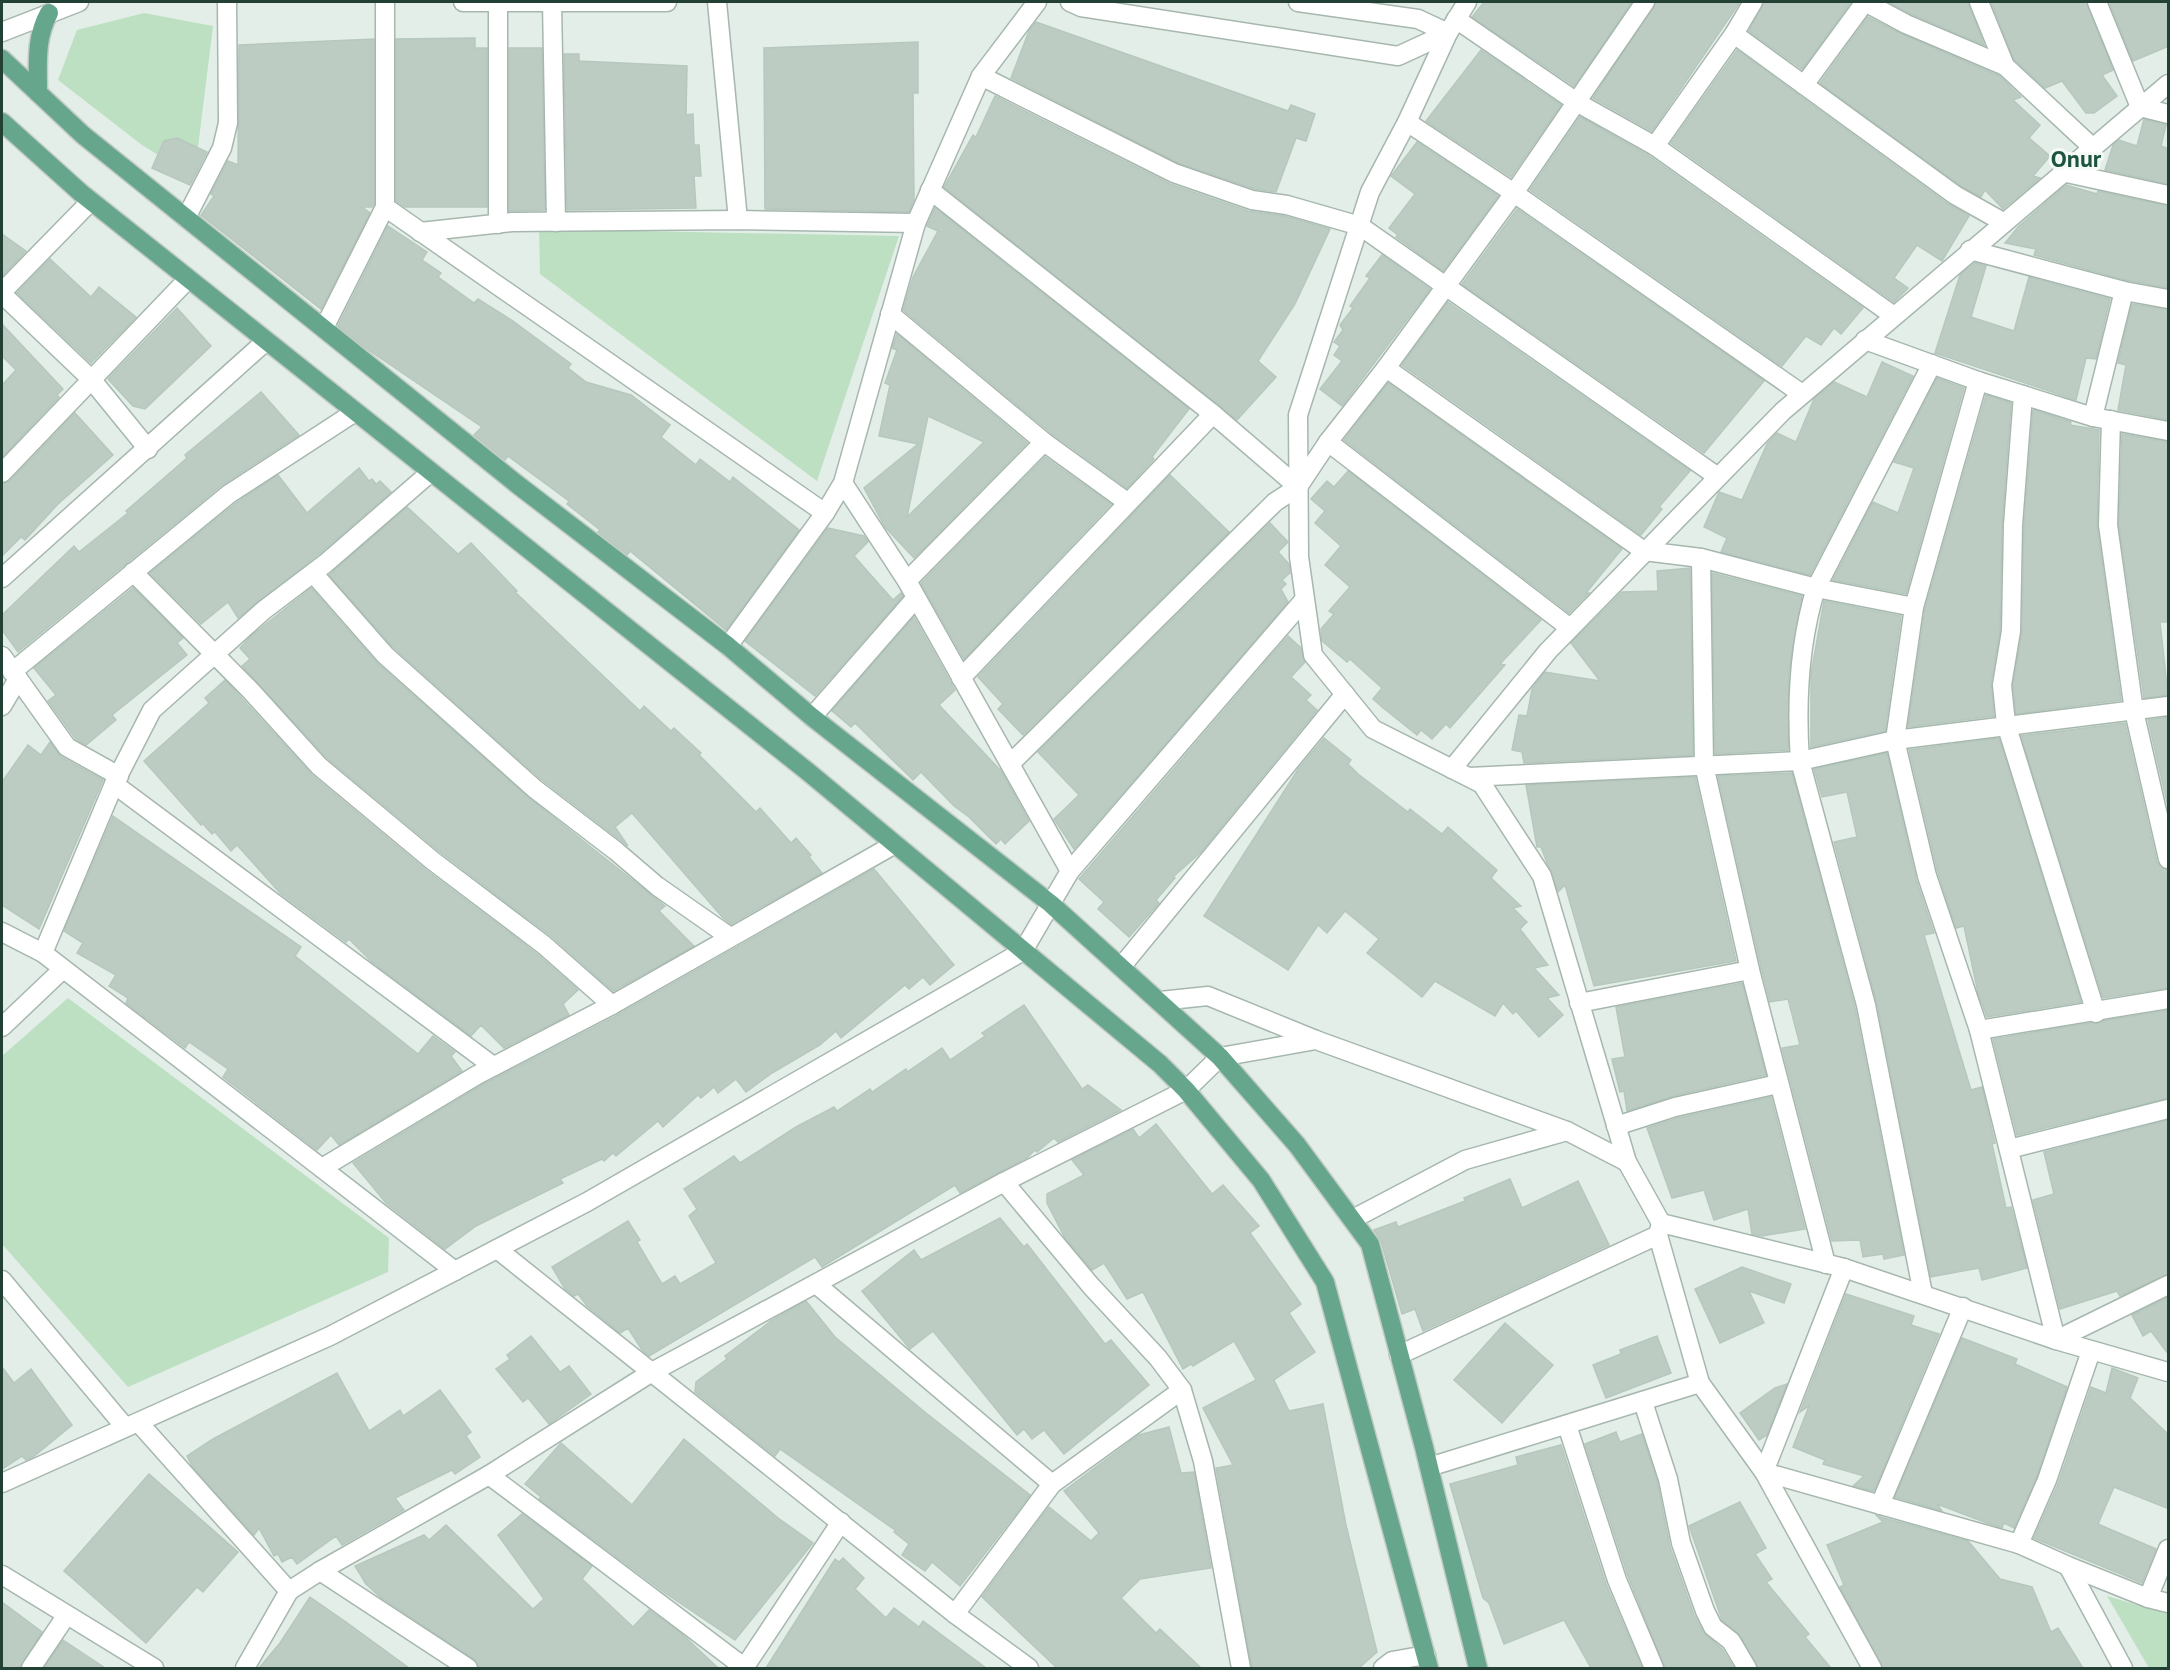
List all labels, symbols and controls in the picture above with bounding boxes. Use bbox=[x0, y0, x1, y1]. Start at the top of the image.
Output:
district label: Onur bbox=[2051, 143, 2102, 174]

